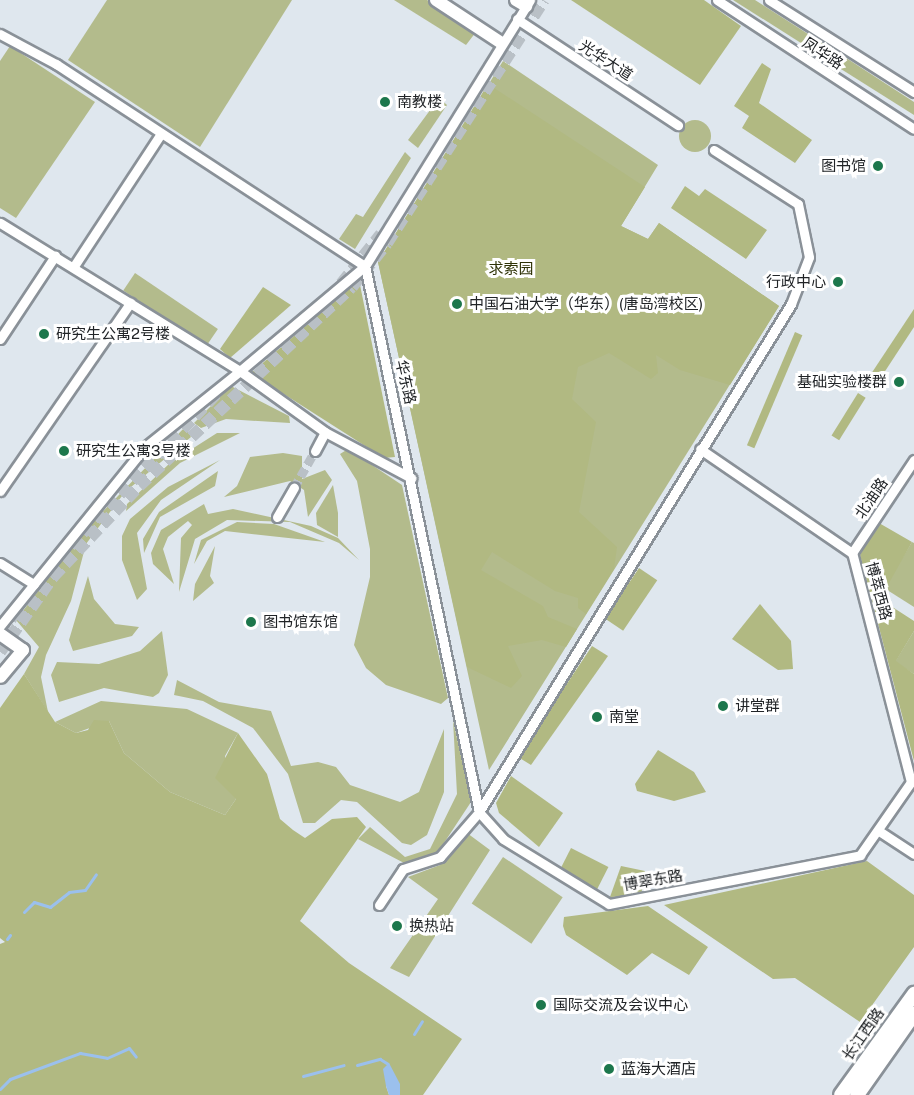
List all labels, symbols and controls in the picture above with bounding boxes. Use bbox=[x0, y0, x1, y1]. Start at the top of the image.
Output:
street label: 凤华路 bbox=[799, 33, 847, 73]
street label: 光华大道 bbox=[576, 36, 636, 84]
place label: 南教楼 bbox=[397, 93, 442, 111]
marker: 南教楼 bbox=[378, 95, 392, 109]
place label: 图书馆 bbox=[821, 157, 866, 175]
marker: 图书馆 bbox=[871, 159, 885, 173]
park label: 求索园 bbox=[489, 260, 533, 278]
place label: 行政中心 bbox=[766, 273, 826, 291]
marker: 行政中心 bbox=[831, 275, 845, 289]
place label: 中国石油大学（华东）(唐岛湾校区) bbox=[469, 295, 703, 313]
marker: 中国石油大学（华东）(唐岛湾校区) bbox=[450, 297, 464, 311]
place label: 研究生公寓2号楼 bbox=[56, 325, 170, 343]
marker: 研究生公寓2号楼 bbox=[37, 327, 51, 341]
street label: 华东路 bbox=[392, 358, 420, 406]
place label: 基础实验楼群 bbox=[797, 373, 887, 391]
marker: 基础实验楼群 bbox=[892, 375, 906, 389]
place label: 研究生公寓3号楼 bbox=[76, 442, 190, 460]
marker: 研究生公寓3号楼 bbox=[57, 444, 71, 458]
street label: 北油路 bbox=[851, 474, 891, 522]
street label: 博萃西路 bbox=[863, 560, 895, 622]
place label: 图书馆东馆 bbox=[263, 613, 338, 631]
marker: 图书馆东馆 bbox=[244, 615, 258, 629]
place label: 讲堂群 bbox=[735, 697, 780, 715]
marker: 讲堂群 bbox=[716, 699, 730, 713]
place label: 南堂 bbox=[609, 708, 639, 726]
marker: 南堂 bbox=[590, 710, 604, 724]
street label: 博翠东路 bbox=[622, 866, 684, 894]
place label: 换热站 bbox=[409, 917, 454, 935]
marker: 换热站 bbox=[390, 919, 404, 933]
place label: 国际交流及会议中心 bbox=[553, 996, 688, 1014]
marker: 国际交流及会议中心 bbox=[534, 998, 548, 1012]
street label: 长江西路 bbox=[838, 1004, 888, 1064]
place label: 蓝海大酒店 bbox=[621, 1060, 696, 1078]
marker: 蓝海大酒店 bbox=[602, 1062, 616, 1076]

